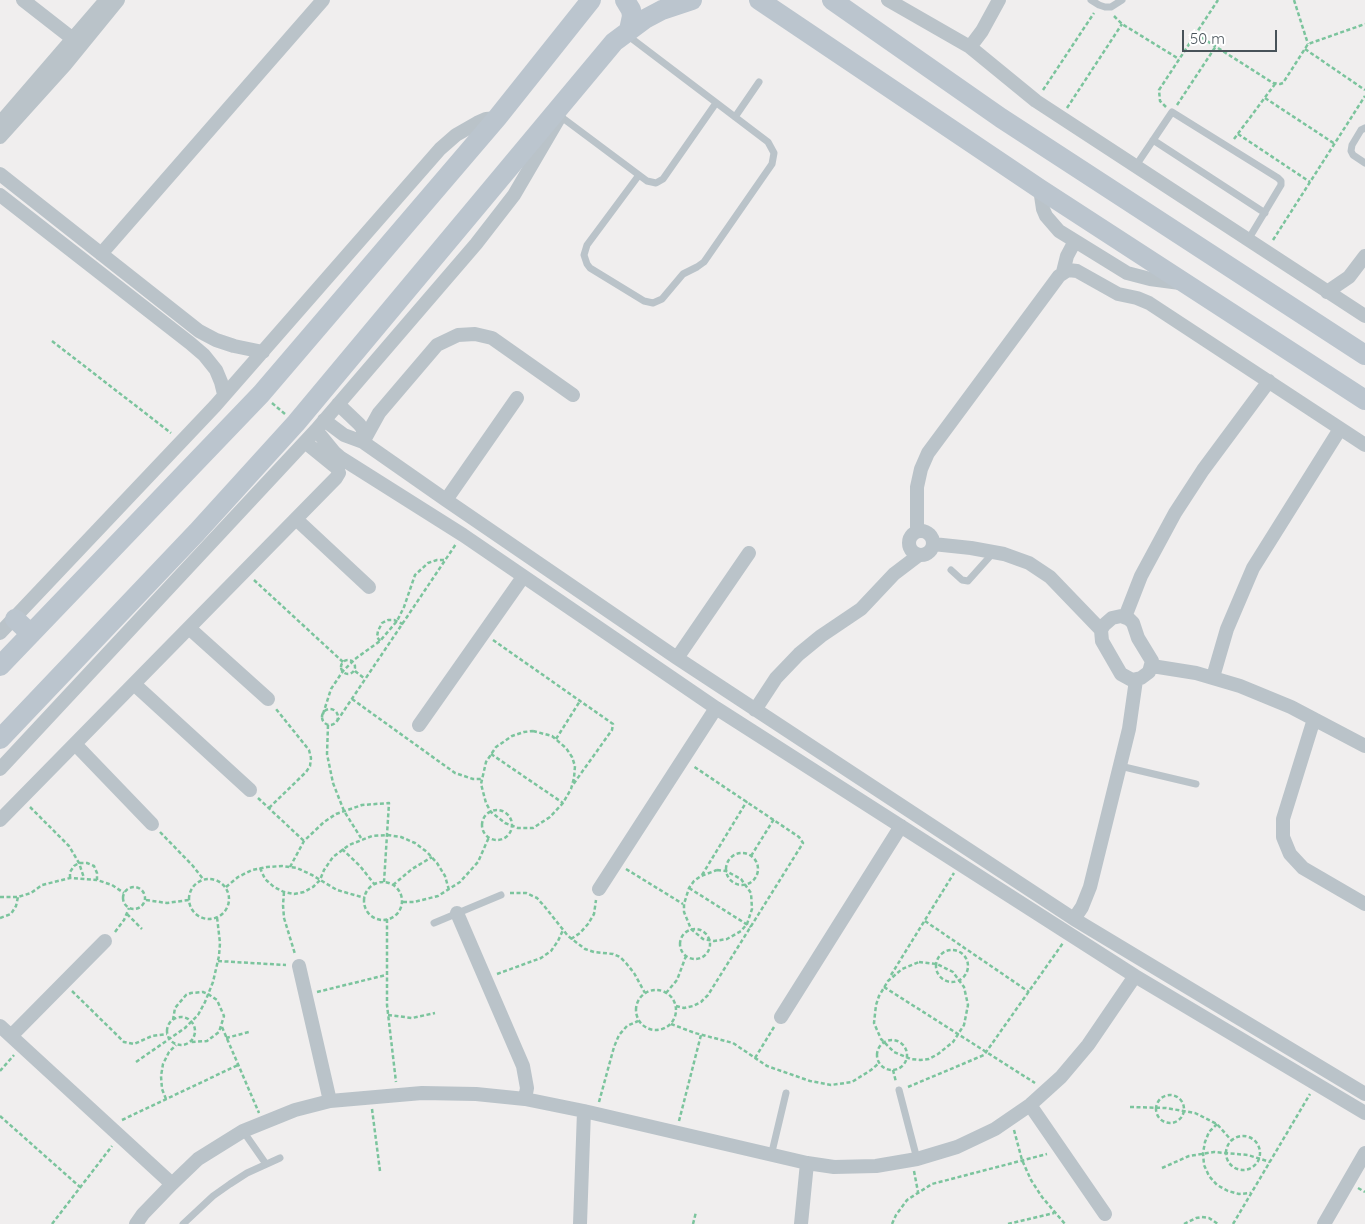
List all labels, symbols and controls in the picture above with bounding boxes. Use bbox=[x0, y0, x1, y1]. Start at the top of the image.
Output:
scale bar bbox=[1185, 20, 1280, 52]
text: 50 m bbox=[1190, 29, 1225, 48]

